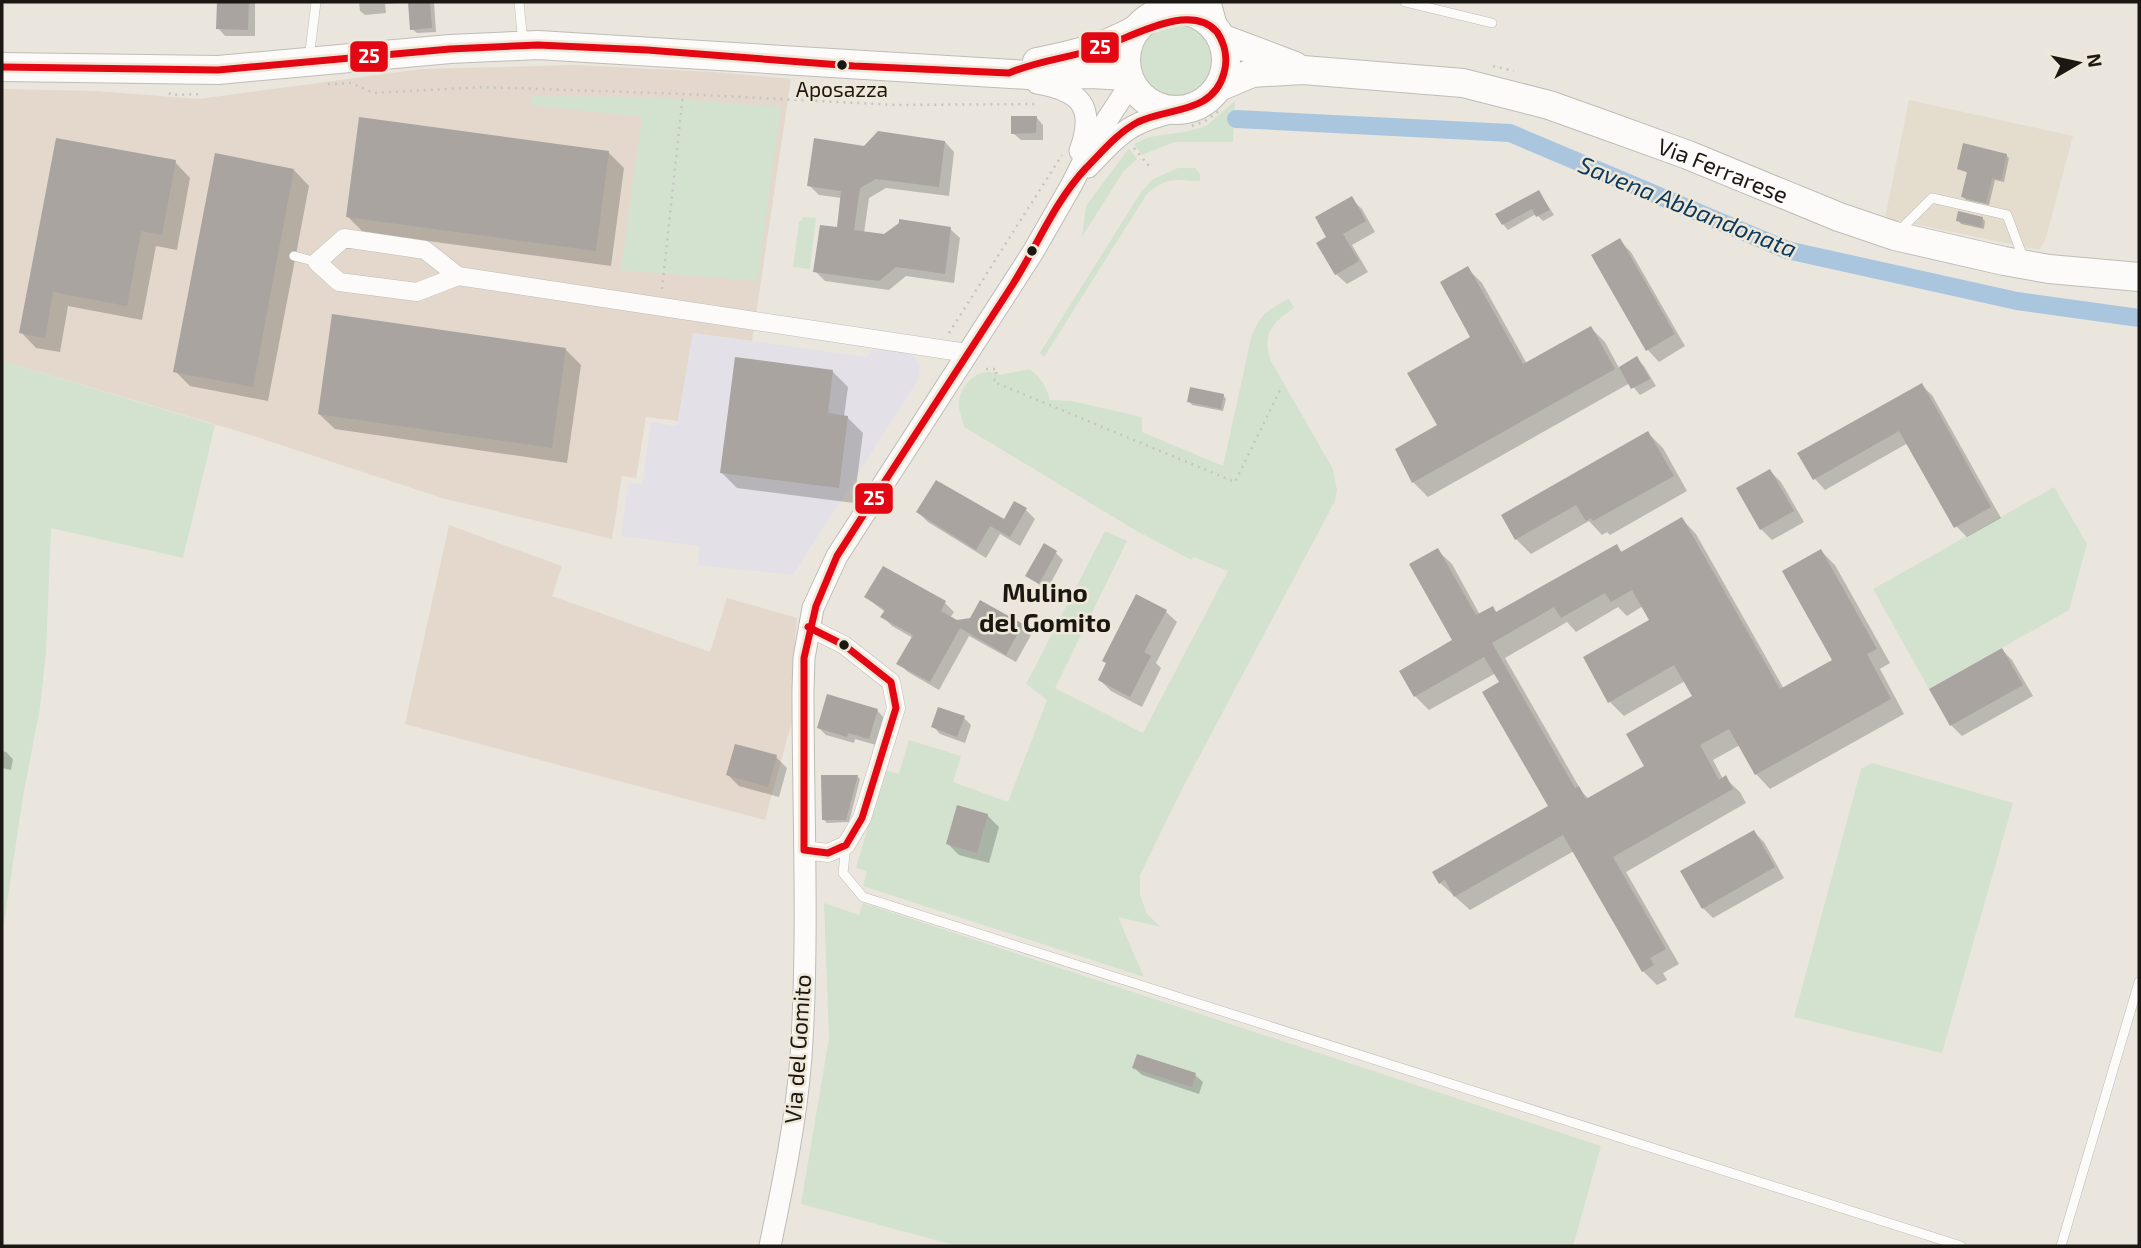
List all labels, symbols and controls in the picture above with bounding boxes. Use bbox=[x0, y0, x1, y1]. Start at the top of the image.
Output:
north arrow bbox=[2043, 28, 2113, 98]
line badge: 25 bbox=[1080, 31, 1120, 64]
text: 25 bbox=[1089, 35, 1111, 58]
line badge: 25 bbox=[349, 40, 389, 73]
text: 25 bbox=[358, 44, 380, 67]
text: N bbox=[2083, 52, 2108, 69]
marker: Aposazza bbox=[835, 58, 849, 72]
place label: Aposazza bbox=[796, 76, 888, 101]
street label: Via Ferrarese bbox=[1654, 131, 1793, 209]
water label: Savena Abbandonata bbox=[1575, 149, 1801, 263]
unlabelled marker bbox=[1025, 244, 1039, 258]
line badge: 25 bbox=[854, 482, 894, 515]
text: 25 bbox=[863, 486, 885, 509]
district label: Mulino del Gomito bbox=[979, 576, 1111, 637]
unlabelled marker bbox=[837, 638, 851, 652]
street label: Via del Gomito bbox=[778, 973, 816, 1125]

